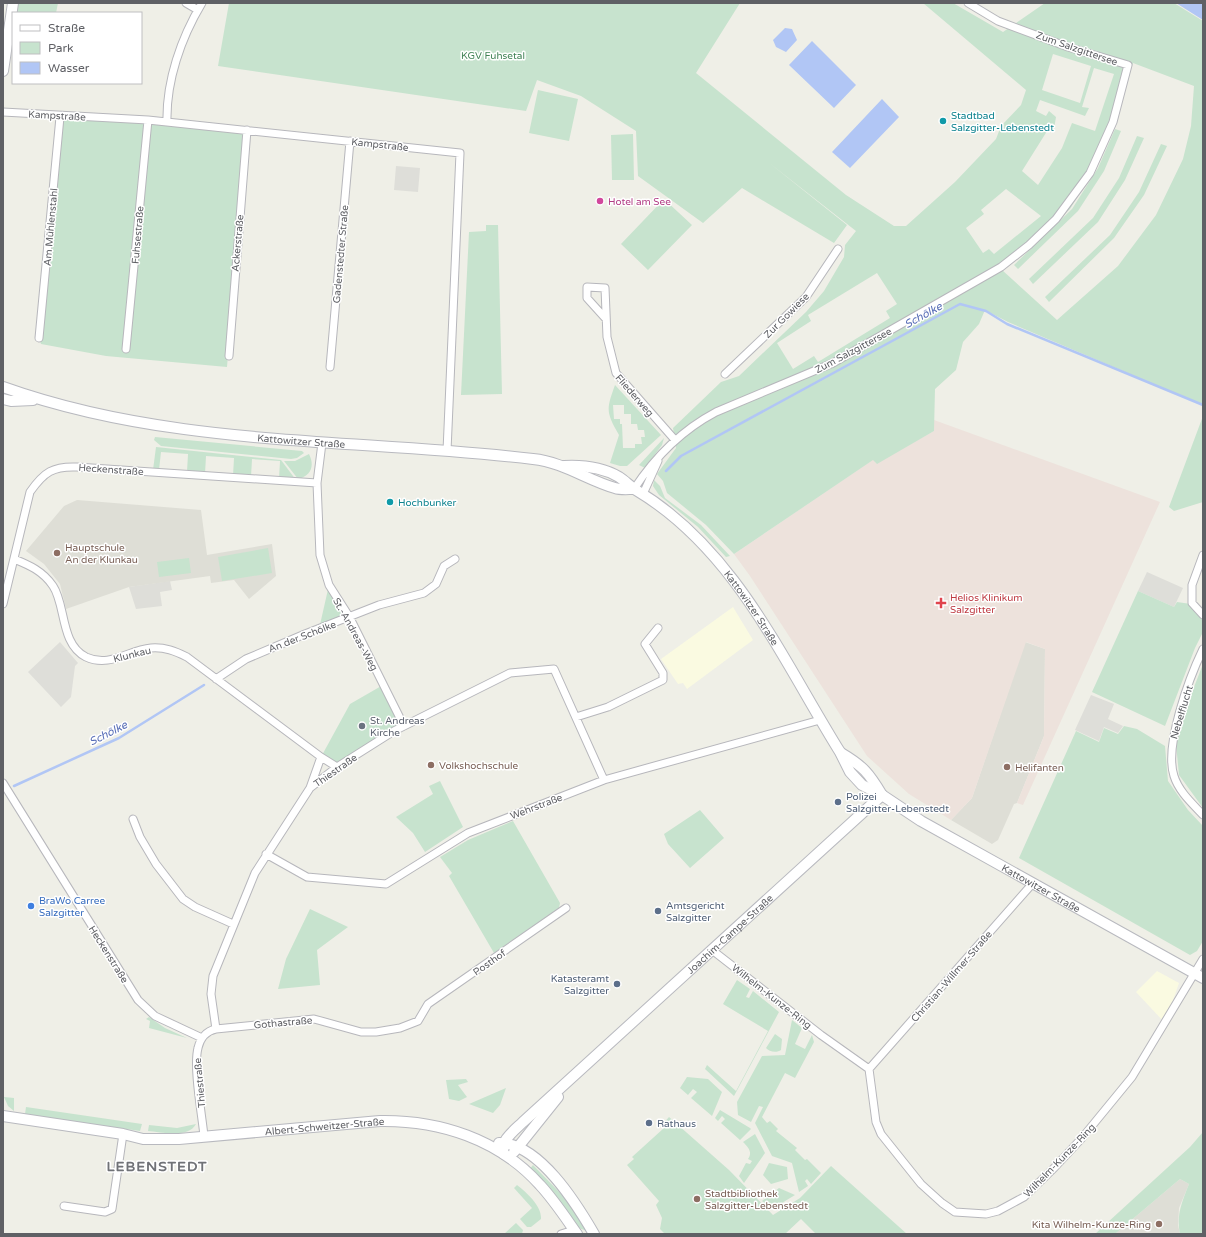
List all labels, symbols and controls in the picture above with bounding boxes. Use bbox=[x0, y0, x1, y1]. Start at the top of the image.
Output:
legend bbox=[12, 12, 142, 84]
text: Straße bbox=[48, 21, 85, 35]
street label: Zum Salzgittersee bbox=[1034, 29, 1119, 69]
text: Park bbox=[48, 41, 74, 55]
park label: KGV Fuhsetal bbox=[461, 50, 525, 62]
text: Wasser bbox=[48, 61, 90, 75]
street label: Kampstraße bbox=[28, 108, 86, 124]
place label: Stadtbad Salzgitter-Lebenstedt bbox=[951, 110, 1054, 134]
marker: Stadtbad Salzgitter-Lebenstedt bbox=[938, 116, 948, 126]
street label: Kampstraße bbox=[351, 136, 409, 154]
street label: Am Mühlenstahl bbox=[42, 188, 60, 266]
marker: Hotel am See bbox=[595, 196, 605, 206]
place label: Hotel am See bbox=[608, 196, 671, 208]
street label: Gadenstedter Straße bbox=[331, 204, 351, 304]
street label: Fuhsestraße bbox=[129, 205, 147, 265]
street label: Ackerstraße bbox=[230, 214, 246, 272]
street label: Zur Gowiese bbox=[762, 290, 812, 341]
water label: Schölke bbox=[902, 299, 945, 331]
street label: Zum Salzgittersee bbox=[813, 325, 894, 376]
street label: Fliederweg bbox=[613, 372, 656, 419]
street label: Kattowitzer Straße bbox=[257, 432, 346, 451]
street label: Heckenstraße bbox=[78, 462, 144, 478]
marker: Hochbunker bbox=[385, 497, 395, 507]
place label: Hochbunker bbox=[398, 497, 456, 509]
place label: Hauptschule An der Klunkau bbox=[65, 542, 138, 566]
marker: Hauptschule An der Klunkau bbox=[52, 548, 62, 558]
street label: Kattowitzer Straße bbox=[721, 569, 781, 648]
place label: Helios Klinikum Salzgitter bbox=[950, 592, 1023, 616]
street label: St.-Andreas-Weg bbox=[330, 596, 380, 673]
marker: Helios Klinikum Salzgitter bbox=[935, 597, 947, 609]
street label: An der Schölke bbox=[267, 618, 338, 655]
street label: Klunkau bbox=[112, 645, 152, 665]
street label: Nebelflucht bbox=[1168, 684, 1196, 741]
place label: St. Andreas Kirche bbox=[370, 715, 425, 739]
water label: Schölke bbox=[87, 718, 130, 749]
marker: St. Andreas Kirche bbox=[357, 721, 367, 731]
street label: Thiestraße bbox=[312, 751, 360, 790]
marker: Volkshochschule bbox=[426, 760, 436, 770]
place label: Volkshochschule bbox=[439, 760, 519, 772]
marker: Helifanten bbox=[1002, 762, 1012, 772]
place label: Helifanten bbox=[1015, 762, 1064, 774]
street label: Wehrstraße bbox=[509, 791, 565, 822]
place label: Polizei Salzgitter-Lebenstedt bbox=[846, 791, 949, 815]
marker: Polizei Salzgitter-Lebenstedt bbox=[833, 797, 843, 807]
street label: Kattowitzer Straße bbox=[999, 862, 1082, 916]
street label: Joachim-Campe-Straße bbox=[685, 892, 776, 977]
place label: BraWo Carree Salzgitter bbox=[39, 895, 105, 919]
place label: Amtsgericht Salzgitter bbox=[666, 900, 725, 924]
marker: BraWo Carree Salzgitter bbox=[26, 901, 36, 911]
marker: Amtsgericht Salzgitter bbox=[653, 906, 663, 916]
street label: Heckenstraße bbox=[86, 924, 131, 986]
street label: Christian-Willmer-Straße bbox=[909, 928, 995, 1025]
street label: Posthof bbox=[471, 947, 508, 978]
street label: Wilhelm-Kunze-Ring bbox=[729, 962, 814, 1032]
place label: Katasteramt Salzgitter bbox=[551, 973, 609, 997]
marker: Katasteramt Salzgitter bbox=[612, 979, 622, 989]
street label: Gothastraße bbox=[253, 1014, 313, 1032]
street label: Thiestraße bbox=[192, 1057, 208, 1108]
street label: Albert-Schweitzer-Straße bbox=[264, 1116, 385, 1138]
marker: Rathaus bbox=[644, 1118, 654, 1128]
place label: Rathaus bbox=[657, 1118, 696, 1130]
street label: Wilhelm-Kunze-Ring bbox=[1021, 1121, 1098, 1200]
district label: LEBENSTEDT bbox=[106, 1158, 208, 1175]
place label: Stadtbibliothek Salzgitter-Lebenstedt bbox=[705, 1188, 808, 1212]
marker: Stadtbibliothek Salzgitter-Lebenstedt bbox=[692, 1194, 702, 1204]
place label: Kita Wilhelm-Kunze-Ring bbox=[1032, 1219, 1151, 1231]
marker: Kita Wilhelm-Kunze-Ring bbox=[1154, 1219, 1164, 1229]

